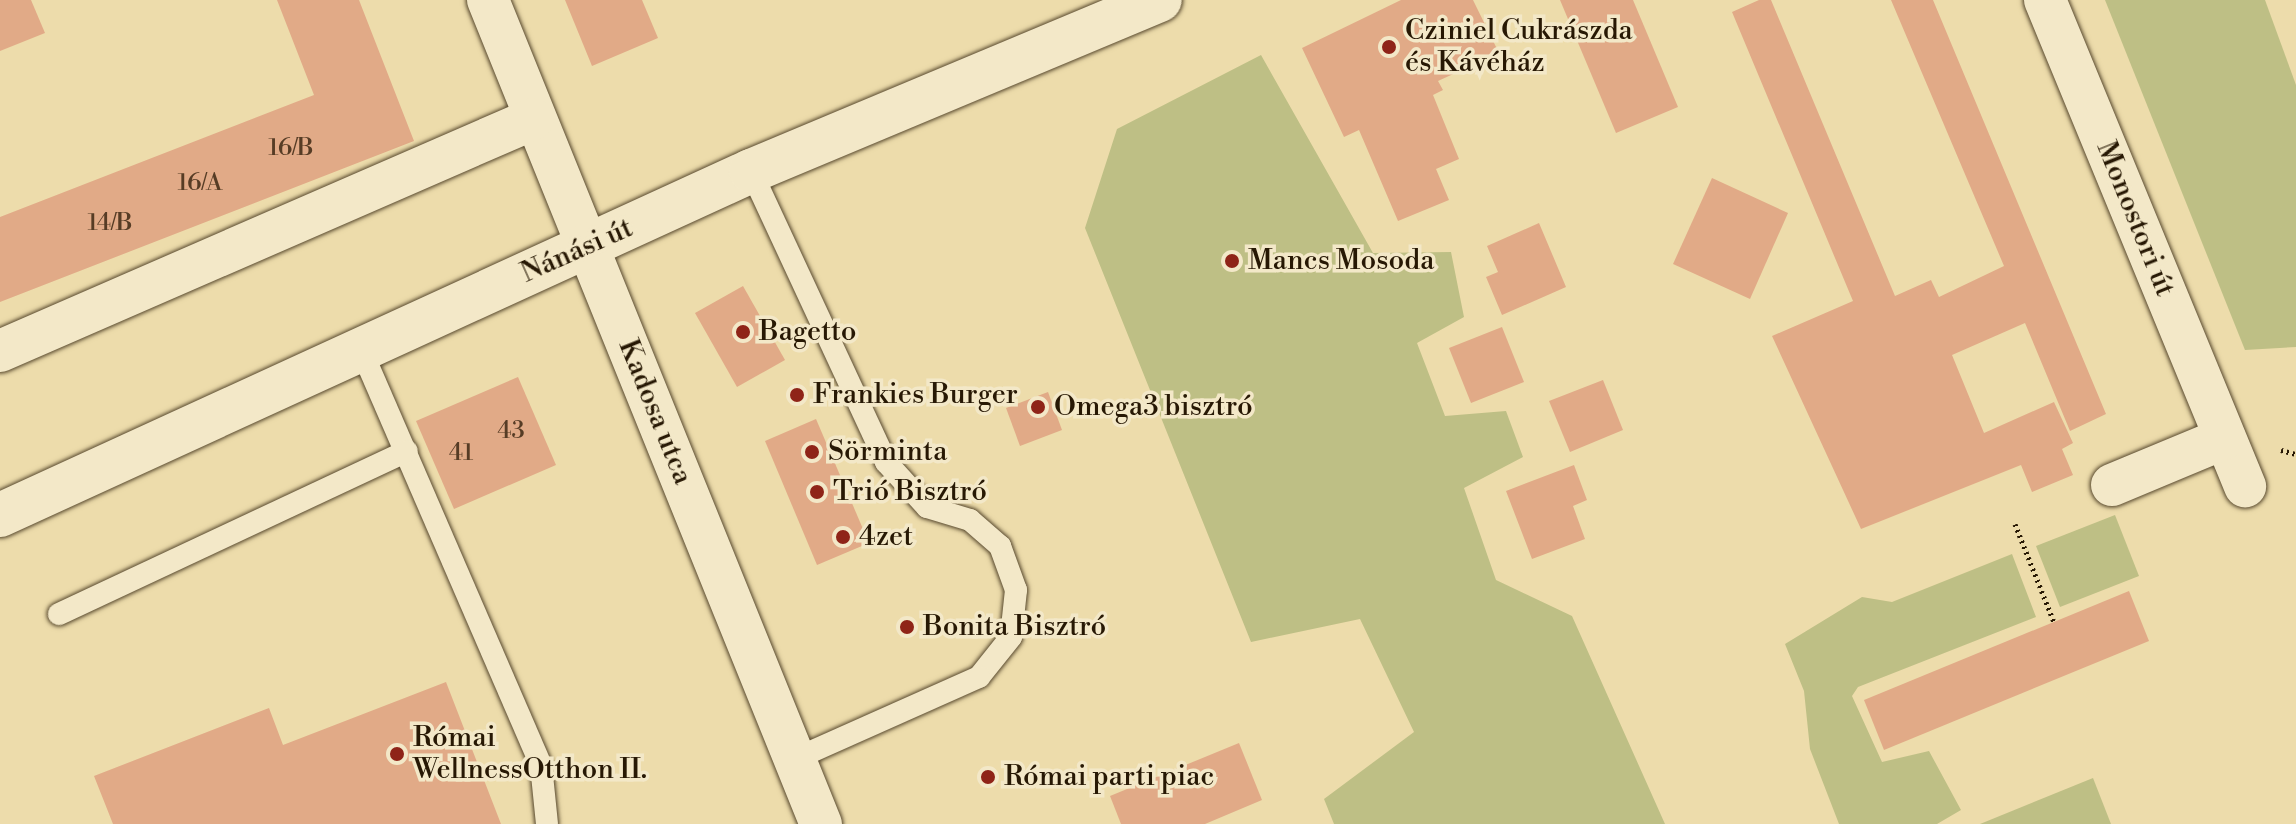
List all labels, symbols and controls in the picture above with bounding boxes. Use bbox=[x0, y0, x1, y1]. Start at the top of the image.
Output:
place label: Cziniel Cukrászda és Kávéház bbox=[1405, 14, 1633, 80]
marker: Cziniel Cukrászda és Kávéház bbox=[1380, 38, 1398, 56]
house number: 16/B bbox=[268, 135, 314, 163]
street label: Monostori út bbox=[2089, 137, 2181, 301]
house number: 16/A bbox=[177, 170, 223, 198]
house number: 14/B bbox=[87, 210, 133, 238]
street label: Nánási út bbox=[516, 212, 638, 290]
place label: Mancs Mosoda bbox=[1248, 244, 1434, 278]
marker: Mancs Mosoda bbox=[1223, 252, 1241, 270]
place label: Bagetto bbox=[759, 315, 856, 349]
marker: Bagetto bbox=[734, 323, 752, 341]
street label: Kadosa utca bbox=[611, 335, 699, 489]
place label: Frankies Burger bbox=[813, 378, 1018, 412]
marker: Frankies Burger bbox=[788, 386, 806, 404]
place label: Omega3 bisztró bbox=[1054, 390, 1253, 424]
marker: Omega3 bisztró bbox=[1029, 398, 1047, 416]
house number: 43 bbox=[497, 418, 525, 446]
place label: Sörminta bbox=[828, 435, 947, 469]
house number: 41 bbox=[449, 440, 473, 468]
marker: Sörminta bbox=[803, 443, 821, 461]
place label: Trió Bisztró bbox=[833, 475, 987, 509]
marker: Trió Bisztró bbox=[808, 483, 826, 501]
place label: 4zet bbox=[859, 520, 913, 554]
marker: 4zet bbox=[834, 528, 852, 546]
place label: Bonita Bisztró bbox=[923, 610, 1106, 644]
marker: Bonita Bisztró bbox=[898, 618, 916, 636]
place label: Római WellnessOtthon II. bbox=[413, 721, 647, 787]
marker: Római WellnessOtthon II. bbox=[388, 745, 406, 763]
place label: Római parti piac bbox=[1004, 760, 1214, 794]
marker: Római parti piac bbox=[979, 768, 997, 786]

